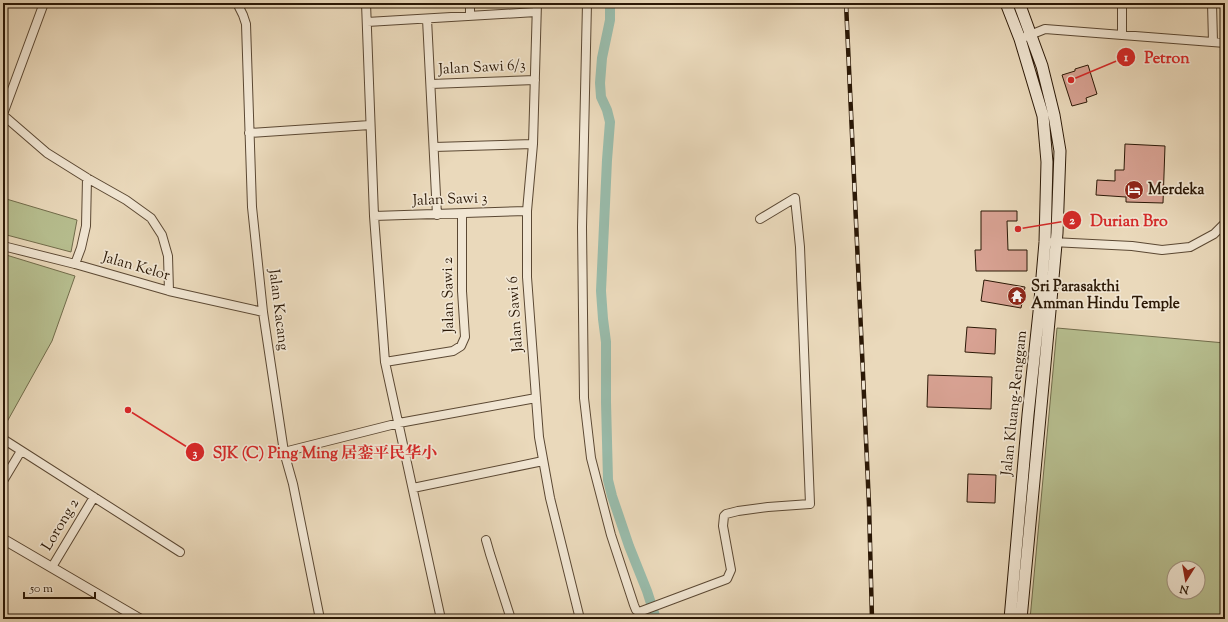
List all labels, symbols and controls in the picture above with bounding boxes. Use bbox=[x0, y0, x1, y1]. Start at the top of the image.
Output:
callout: Petron bbox=[1116, 43, 1197, 71]
text: Petron bbox=[1144, 48, 1190, 71]
text: 1 bbox=[1123, 49, 1129, 67]
street label: Jalan Sawi 6/3 bbox=[437, 55, 526, 81]
hotel icon: Merdeka bbox=[1123, 179, 1145, 201]
place label: Merdeka bbox=[1148, 180, 1205, 201]
street label: Jalan Sawi 3 bbox=[411, 188, 488, 212]
callout: Durian Bro bbox=[1062, 206, 1176, 234]
text: Durian Bro bbox=[1090, 211, 1168, 234]
text: 2 bbox=[1069, 212, 1075, 230]
street label: Jalan Kelor bbox=[99, 247, 173, 287]
street label: Jalan Sawi 2 bbox=[438, 257, 460, 334]
street label: Jalan Kacang bbox=[262, 267, 293, 352]
street label: Jalan Sawi 6 bbox=[503, 275, 529, 354]
place label: Sri Parasakthi Amman Hindu Temple bbox=[1031, 277, 1180, 315]
temple icon: Sri Parasakthi Amman Hindu Temple bbox=[1006, 285, 1028, 307]
street label: Jalan Kluang-Renggam bbox=[997, 329, 1033, 478]
callout: SJK (C) Ping Ming 居銮平民华小 bbox=[185, 438, 445, 466]
text: SJK (C) Ping Ming 居銮平民华小 bbox=[213, 443, 437, 466]
text: 3 bbox=[193, 445, 198, 463]
street label: Lorong 2 bbox=[37, 495, 85, 555]
north arrow bbox=[1166, 560, 1206, 600]
scale bar bbox=[24, 574, 95, 600]
text: 50 m bbox=[29, 580, 53, 598]
text: N bbox=[1178, 580, 1191, 598]

